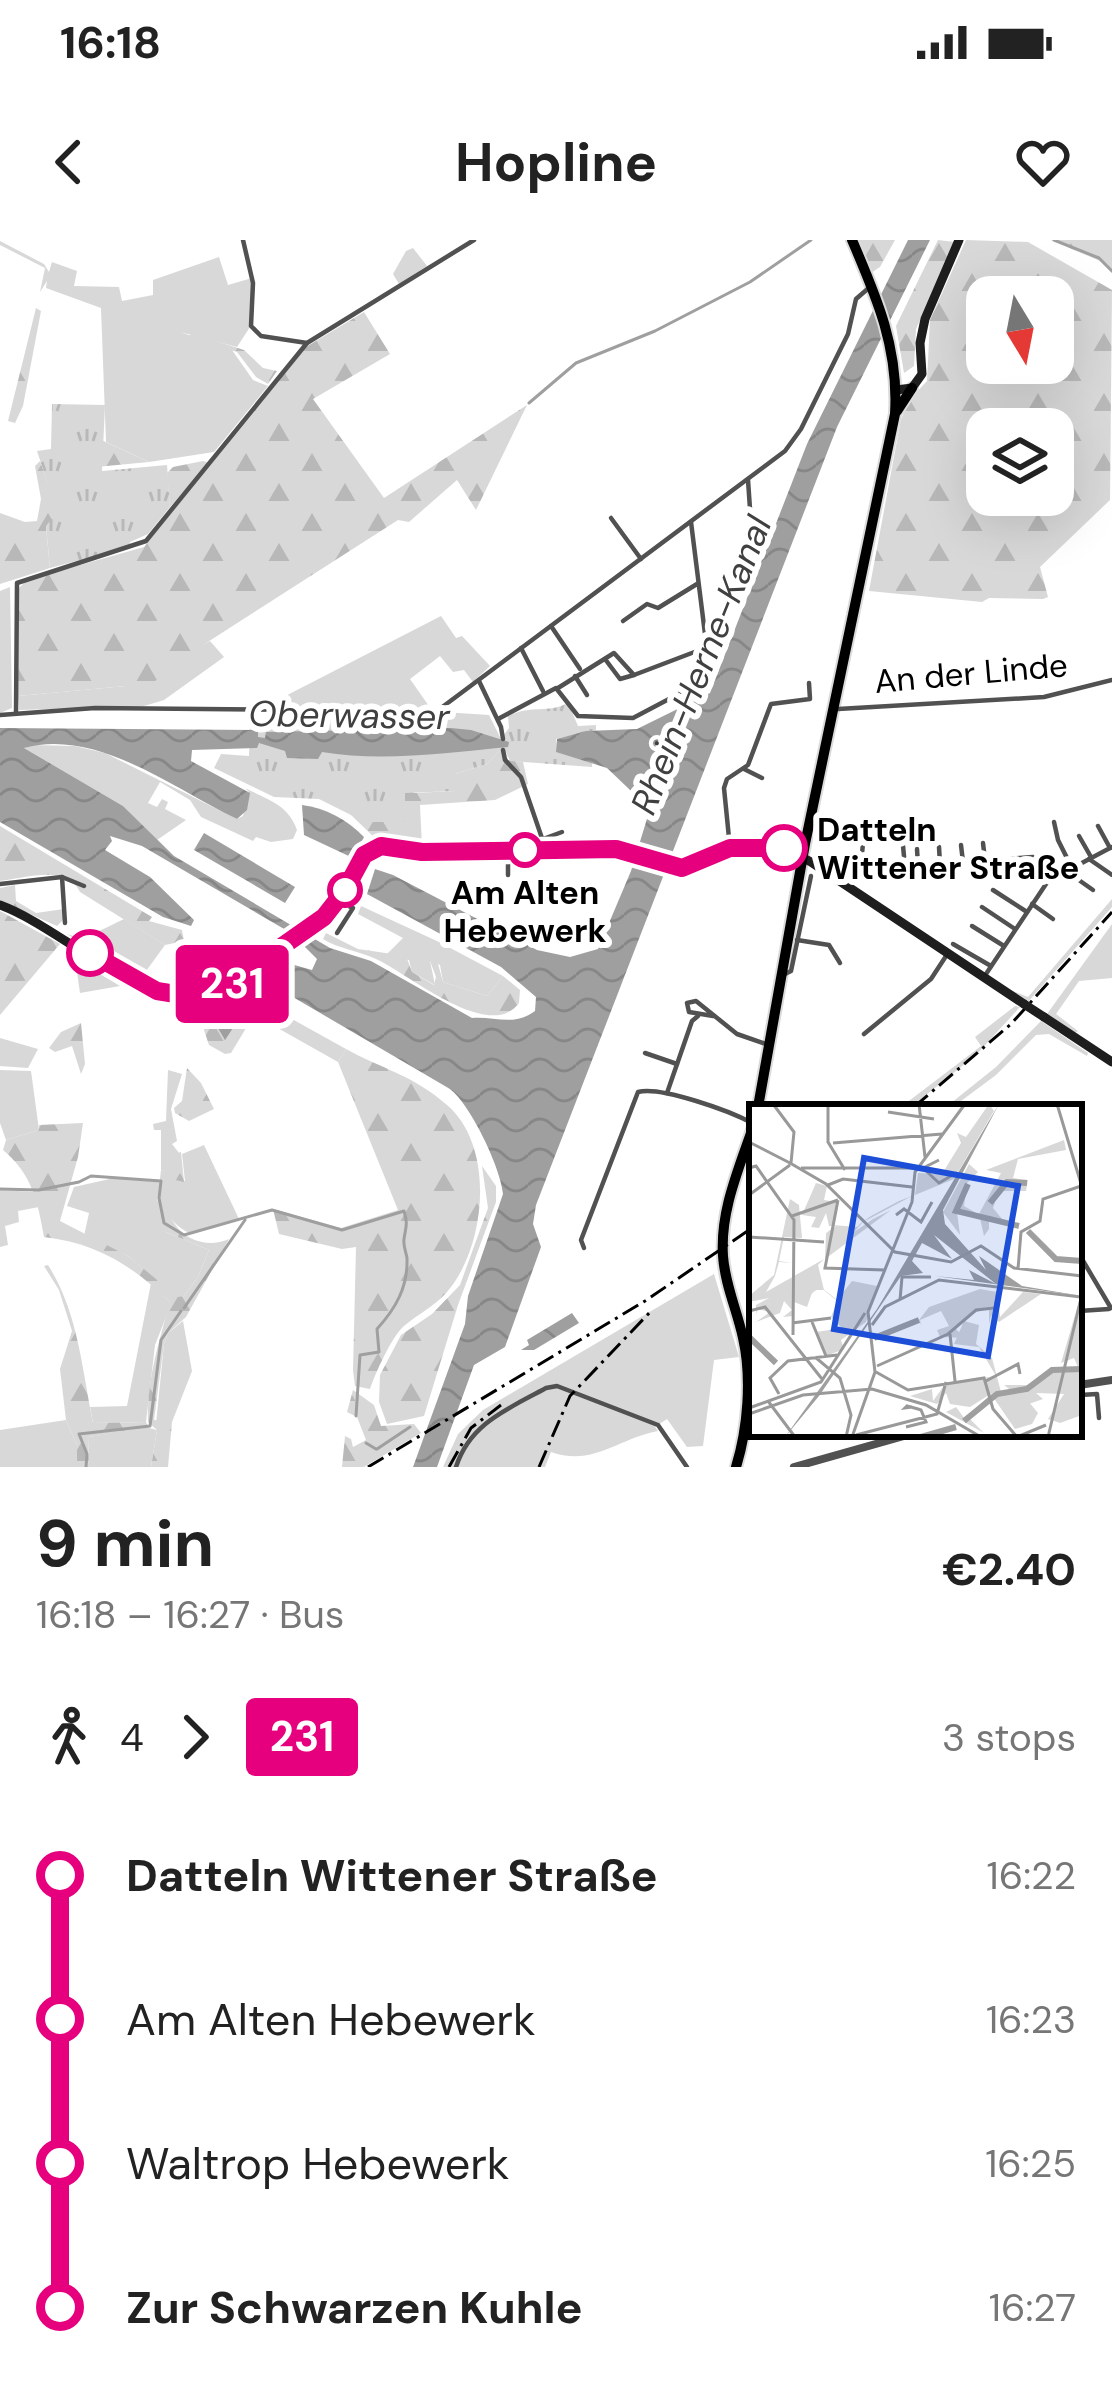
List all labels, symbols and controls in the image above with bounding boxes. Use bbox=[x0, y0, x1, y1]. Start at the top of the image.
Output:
text: 16:18 bbox=[60, 13, 161, 72]
text: Hopline bbox=[455, 127, 657, 198]
icon: back bbox=[36, 129, 102, 195]
icon: heart bbox=[1010, 129, 1076, 195]
north arrow bbox=[966, 276, 1074, 384]
map controls bbox=[966, 276, 1074, 516]
button: layers bbox=[966, 408, 1074, 516]
water label: Rhein-Herne-Kanal bbox=[620, 508, 783, 821]
street label: An der Linde bbox=[873, 643, 1069, 703]
water label: Oberwasser bbox=[248, 690, 452, 740]
place label: Datteln Wittener Straße bbox=[817, 808, 1079, 889]
marker: Datteln Wittener Straße bbox=[762, 826, 806, 870]
marker: Am Alten Hebewerk bbox=[509, 834, 541, 866]
place label: Am Alten Hebewerk bbox=[443, 871, 607, 952]
unlabelled marker bbox=[329, 874, 361, 906]
unlabelled marker bbox=[68, 931, 112, 975]
line badge: 231 bbox=[163, 945, 301, 1023]
text: 231 bbox=[200, 956, 264, 1011]
inset map bbox=[749, 1104, 1082, 1437]
text: 9 min bbox=[36, 1501, 214, 1586]
text: €2.40 bbox=[942, 1540, 1076, 1599]
text: 16:18 – 16:27 · Bus bbox=[36, 1589, 344, 1640]
icon: walk bbox=[36, 1704, 102, 1770]
icon: forward bbox=[162, 1704, 228, 1770]
text: 231 bbox=[270, 1709, 334, 1764]
text: 4 bbox=[120, 1712, 144, 1763]
text: 3 stops bbox=[942, 1712, 1076, 1763]
text: Datteln Wittener Straße bbox=[126, 1846, 658, 1905]
text: 16:22 bbox=[987, 1850, 1076, 1901]
text: Am Alten Hebewerk bbox=[126, 1990, 536, 2049]
text: 16:23 bbox=[986, 1994, 1076, 2045]
text: Waltrop Hebewerk bbox=[126, 2134, 510, 2193]
text: 16:25 bbox=[985, 2138, 1076, 2189]
text: Zur Schwarzen Kuhle bbox=[126, 2278, 583, 2337]
text: 16:27 bbox=[989, 2282, 1076, 2333]

